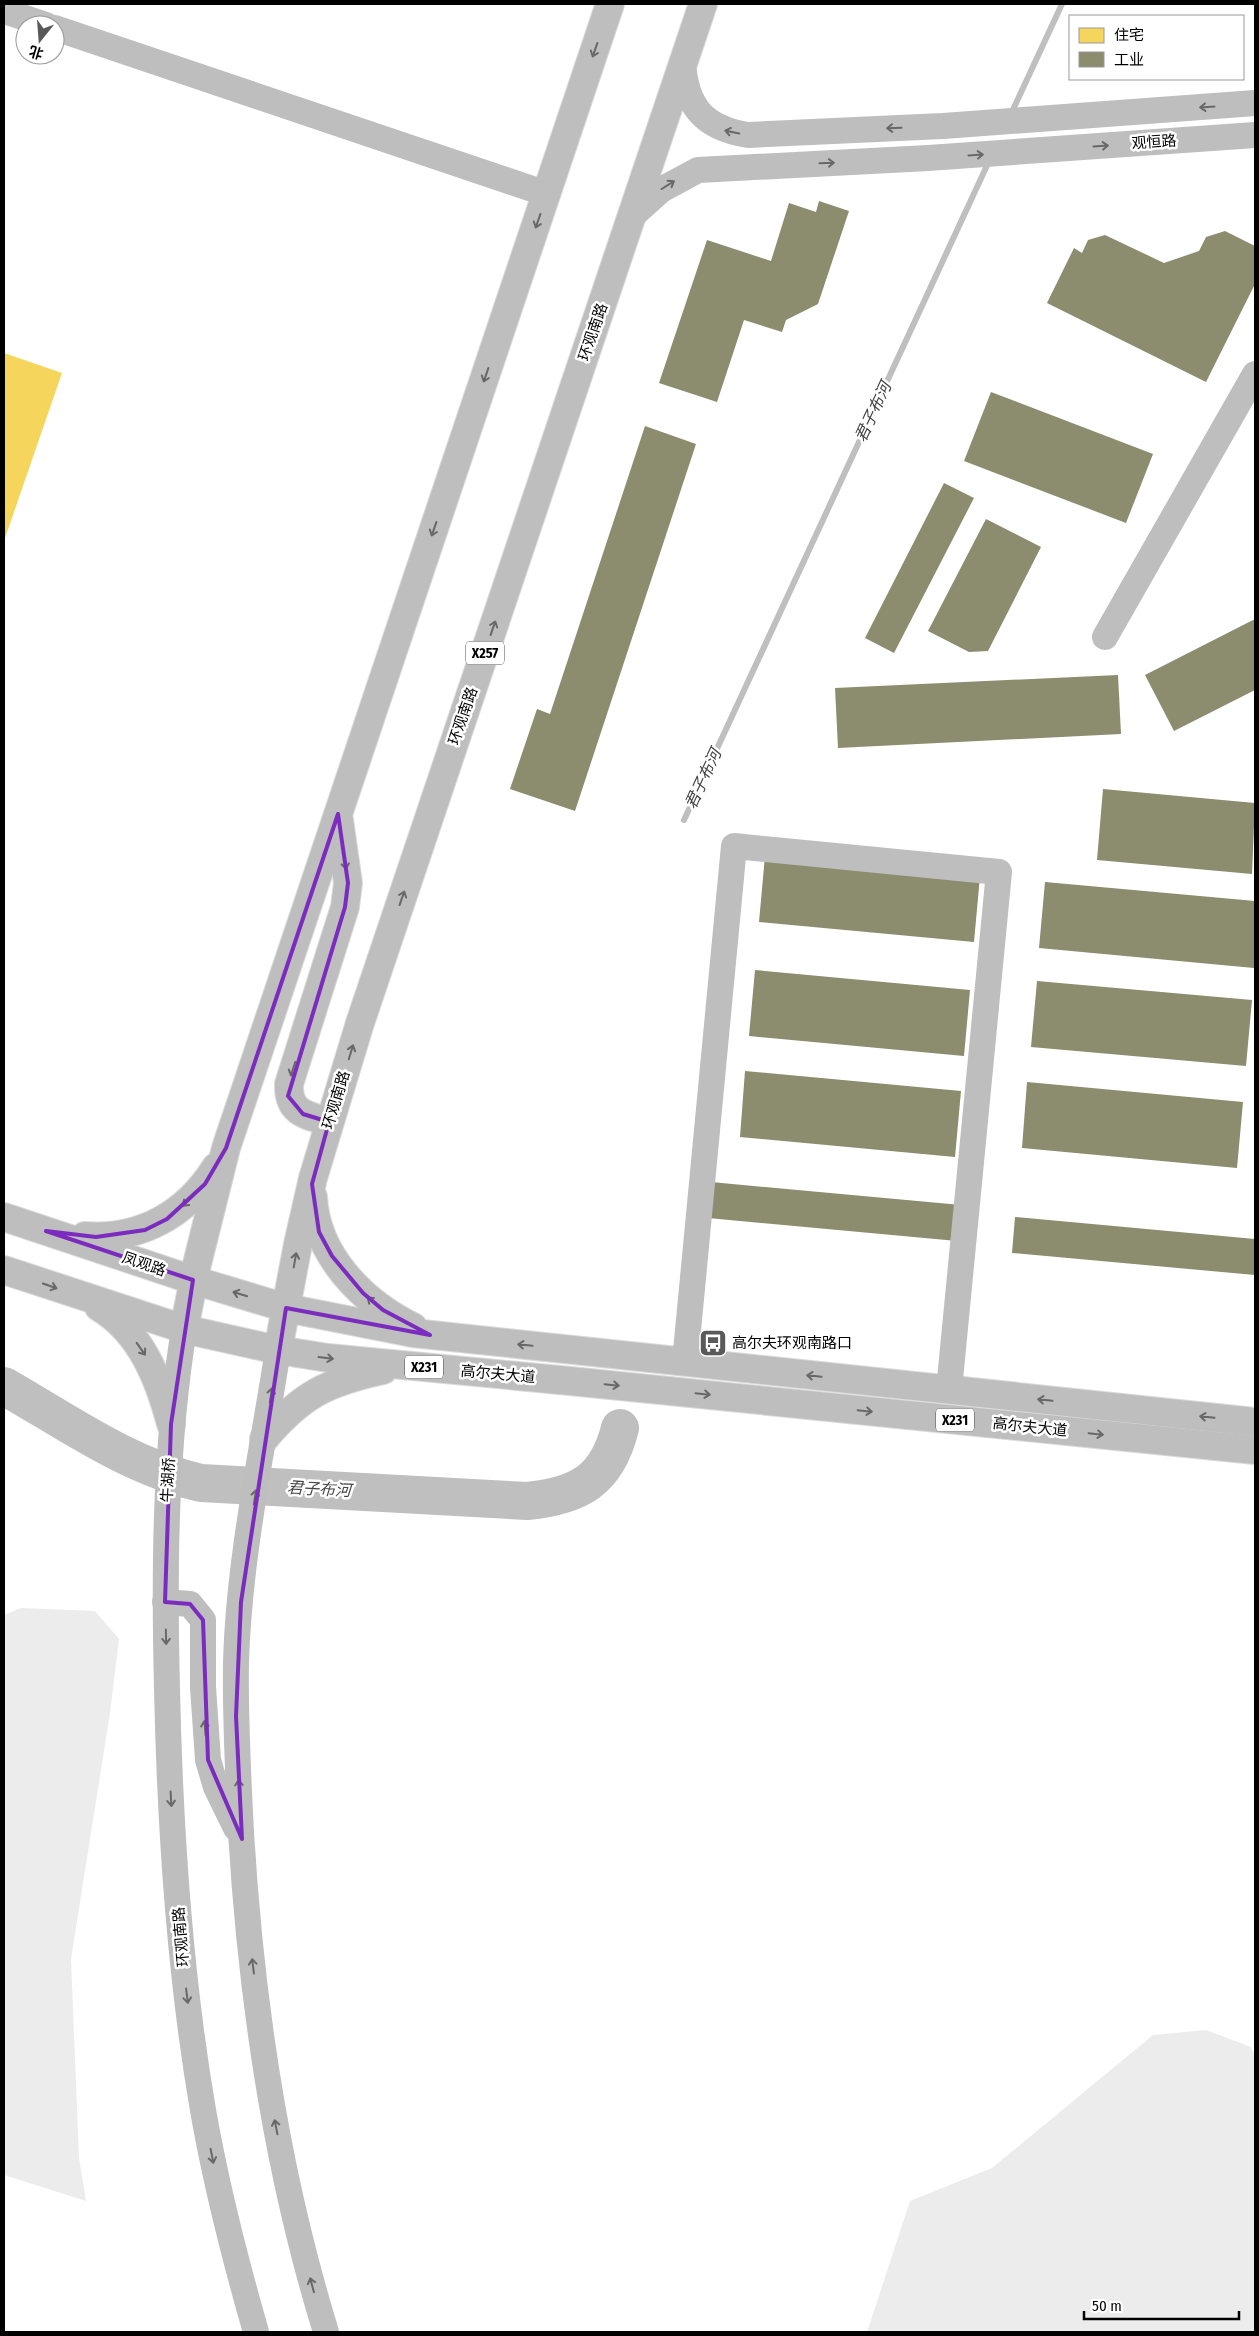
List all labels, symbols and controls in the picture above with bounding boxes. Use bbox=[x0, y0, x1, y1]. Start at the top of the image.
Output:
north arrow bbox=[15, 15, 65, 65]
legend bbox=[1069, 15, 1244, 80]
text: 住宅 bbox=[1114, 26, 1144, 44]
text: 北 bbox=[27, 42, 46, 62]
one-way arrow bbox=[589, 42, 599, 58]
text: 工业 bbox=[1114, 51, 1144, 69]
one-way arrow bbox=[1199, 102, 1215, 112]
one-way arrow bbox=[886, 124, 902, 133]
one-way arrow bbox=[724, 126, 740, 136]
street label: 观恒路 bbox=[1131, 131, 1177, 153]
one-way arrow bbox=[1093, 142, 1109, 151]
one-way arrow bbox=[968, 150, 984, 160]
one-way arrow bbox=[819, 158, 835, 167]
one-way arrow bbox=[661, 180, 675, 190]
one-way arrow bbox=[532, 212, 542, 228]
street label: 环观南路 bbox=[575, 301, 611, 363]
one-way arrow bbox=[481, 366, 490, 382]
water label: 君子布河 bbox=[851, 376, 896, 445]
one-way arrow bbox=[429, 520, 438, 536]
one-way arrow bbox=[489, 621, 498, 636]
road number: X257 bbox=[466, 641, 504, 664]
street label: 环观南路 bbox=[445, 685, 481, 747]
water label: 君子布河 bbox=[681, 743, 726, 812]
one-way arrow bbox=[340, 854, 350, 870]
one-way arrow bbox=[398, 891, 407, 906]
one-way arrow bbox=[346, 1045, 356, 1061]
one-way arrow bbox=[288, 1061, 298, 1077]
street label: 环观南路 bbox=[319, 1069, 353, 1131]
one-way arrow bbox=[181, 1195, 194, 1207]
street label: 凤观路 bbox=[120, 1248, 168, 1280]
one-way arrow bbox=[290, 1252, 300, 1268]
one-way arrow bbox=[42, 1282, 57, 1291]
one-way arrow bbox=[232, 1288, 248, 1298]
one-way arrow bbox=[367, 1296, 380, 1307]
bus stop icon: 高尔夫环观南路口 bbox=[698, 1328, 728, 1358]
place label: 高尔夫环观南路口 bbox=[732, 1334, 852, 1352]
one-way arrow bbox=[517, 1340, 533, 1350]
one-way arrow bbox=[136, 1342, 146, 1356]
one-way arrow bbox=[318, 1353, 334, 1363]
road number: X231 bbox=[405, 1355, 443, 1378]
street label: 高尔夫大道 bbox=[460, 1362, 536, 1386]
one-way arrow bbox=[806, 1371, 822, 1381]
one-way arrow bbox=[604, 1380, 620, 1390]
one-way arrow bbox=[267, 1387, 277, 1403]
one-way arrow bbox=[695, 1389, 711, 1399]
one-way arrow bbox=[1037, 1395, 1053, 1405]
one-way arrow bbox=[857, 1406, 873, 1415]
road number: X231 bbox=[936, 1408, 974, 1432]
one-way arrow bbox=[1199, 1412, 1215, 1422]
street label: 高尔夫大道 bbox=[992, 1414, 1068, 1440]
one-way arrow bbox=[1088, 1429, 1104, 1439]
street label: 牛湖桥 bbox=[158, 1457, 178, 1503]
water label: 君子布河 bbox=[287, 1478, 354, 1500]
one-way arrow bbox=[250, 1490, 260, 1506]
one-way arrow bbox=[161, 1628, 171, 1644]
one-way arrow bbox=[200, 1720, 210, 1736]
one-way arrow bbox=[234, 1779, 243, 1795]
one-way arrow bbox=[167, 1791, 176, 1807]
street label: 环观南路 bbox=[169, 1906, 193, 1968]
one-way arrow bbox=[248, 1959, 258, 1975]
one-way arrow bbox=[182, 1987, 192, 2003]
one-way arrow bbox=[271, 2119, 280, 2135]
one-way arrow bbox=[207, 2148, 217, 2164]
one-way arrow bbox=[307, 2278, 316, 2294]
scale bar bbox=[1084, 2288, 1239, 2320]
text: 50 m bbox=[1092, 2297, 1122, 2315]

